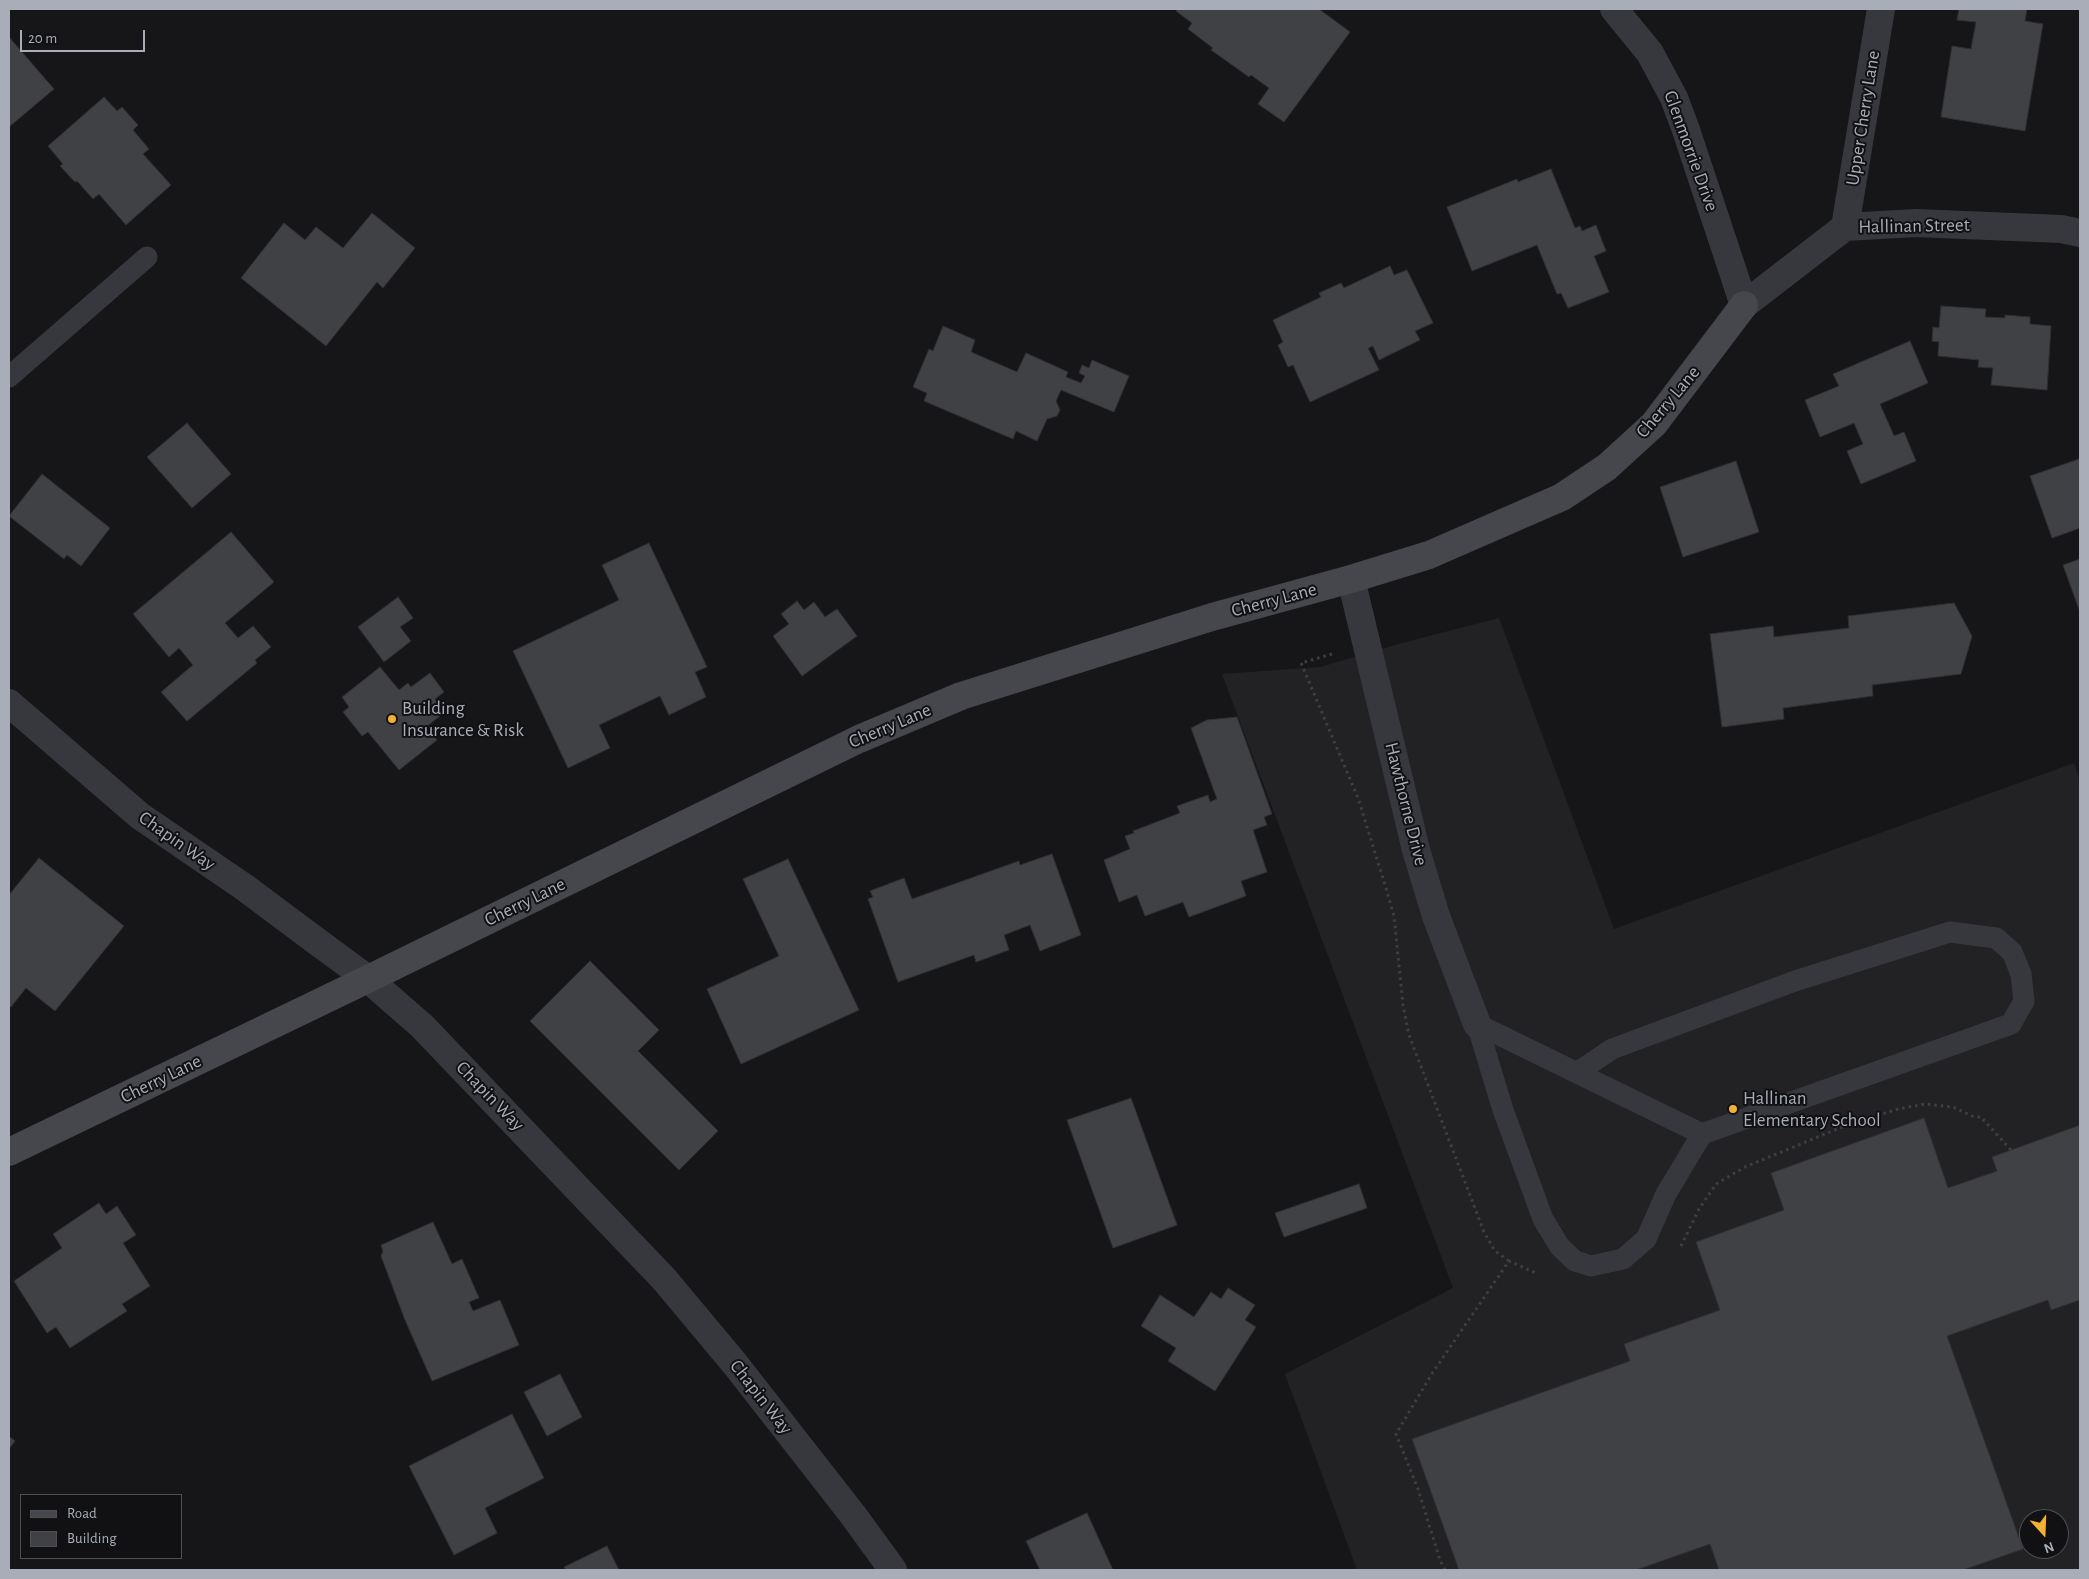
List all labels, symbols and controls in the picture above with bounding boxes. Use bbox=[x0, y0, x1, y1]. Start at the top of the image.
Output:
scale bar bbox=[22, 20, 148, 52]
text: 20 m bbox=[28, 31, 57, 46]
street label: Upper Cherry Lane bbox=[1841, 49, 1885, 187]
street label: Glenmorrie Drive bbox=[1659, 87, 1723, 215]
street label: Hallinan Street bbox=[1858, 214, 1970, 238]
street label: Cherry Lane bbox=[1631, 361, 1705, 443]
street label: Cherry Lane bbox=[1229, 578, 1319, 622]
place label: Building Insurance & Risk bbox=[402, 697, 524, 741]
street label: Cherry Lane bbox=[845, 698, 935, 754]
marker: Building Insurance & Risk bbox=[386, 713, 398, 725]
street label: Hawthorne Drive bbox=[1380, 740, 1432, 868]
street label: Chapin Way bbox=[134, 806, 220, 876]
street label: Cherry Lane bbox=[481, 873, 569, 931]
street label: Cherry Lane bbox=[117, 1050, 205, 1108]
street label: Chapin Way bbox=[451, 1056, 529, 1136]
place label: Hallinan Elementary School bbox=[1743, 1087, 1881, 1131]
marker: Hallinan Elementary School bbox=[1727, 1103, 1739, 1115]
street label: Chapin Way bbox=[725, 1355, 797, 1439]
legend bbox=[20, 1494, 182, 1559]
text: Road bbox=[67, 1506, 97, 1521]
north arrow bbox=[2019, 1509, 2069, 1559]
text: Building bbox=[67, 1531, 117, 1546]
text: N bbox=[2042, 1539, 2056, 1555]

